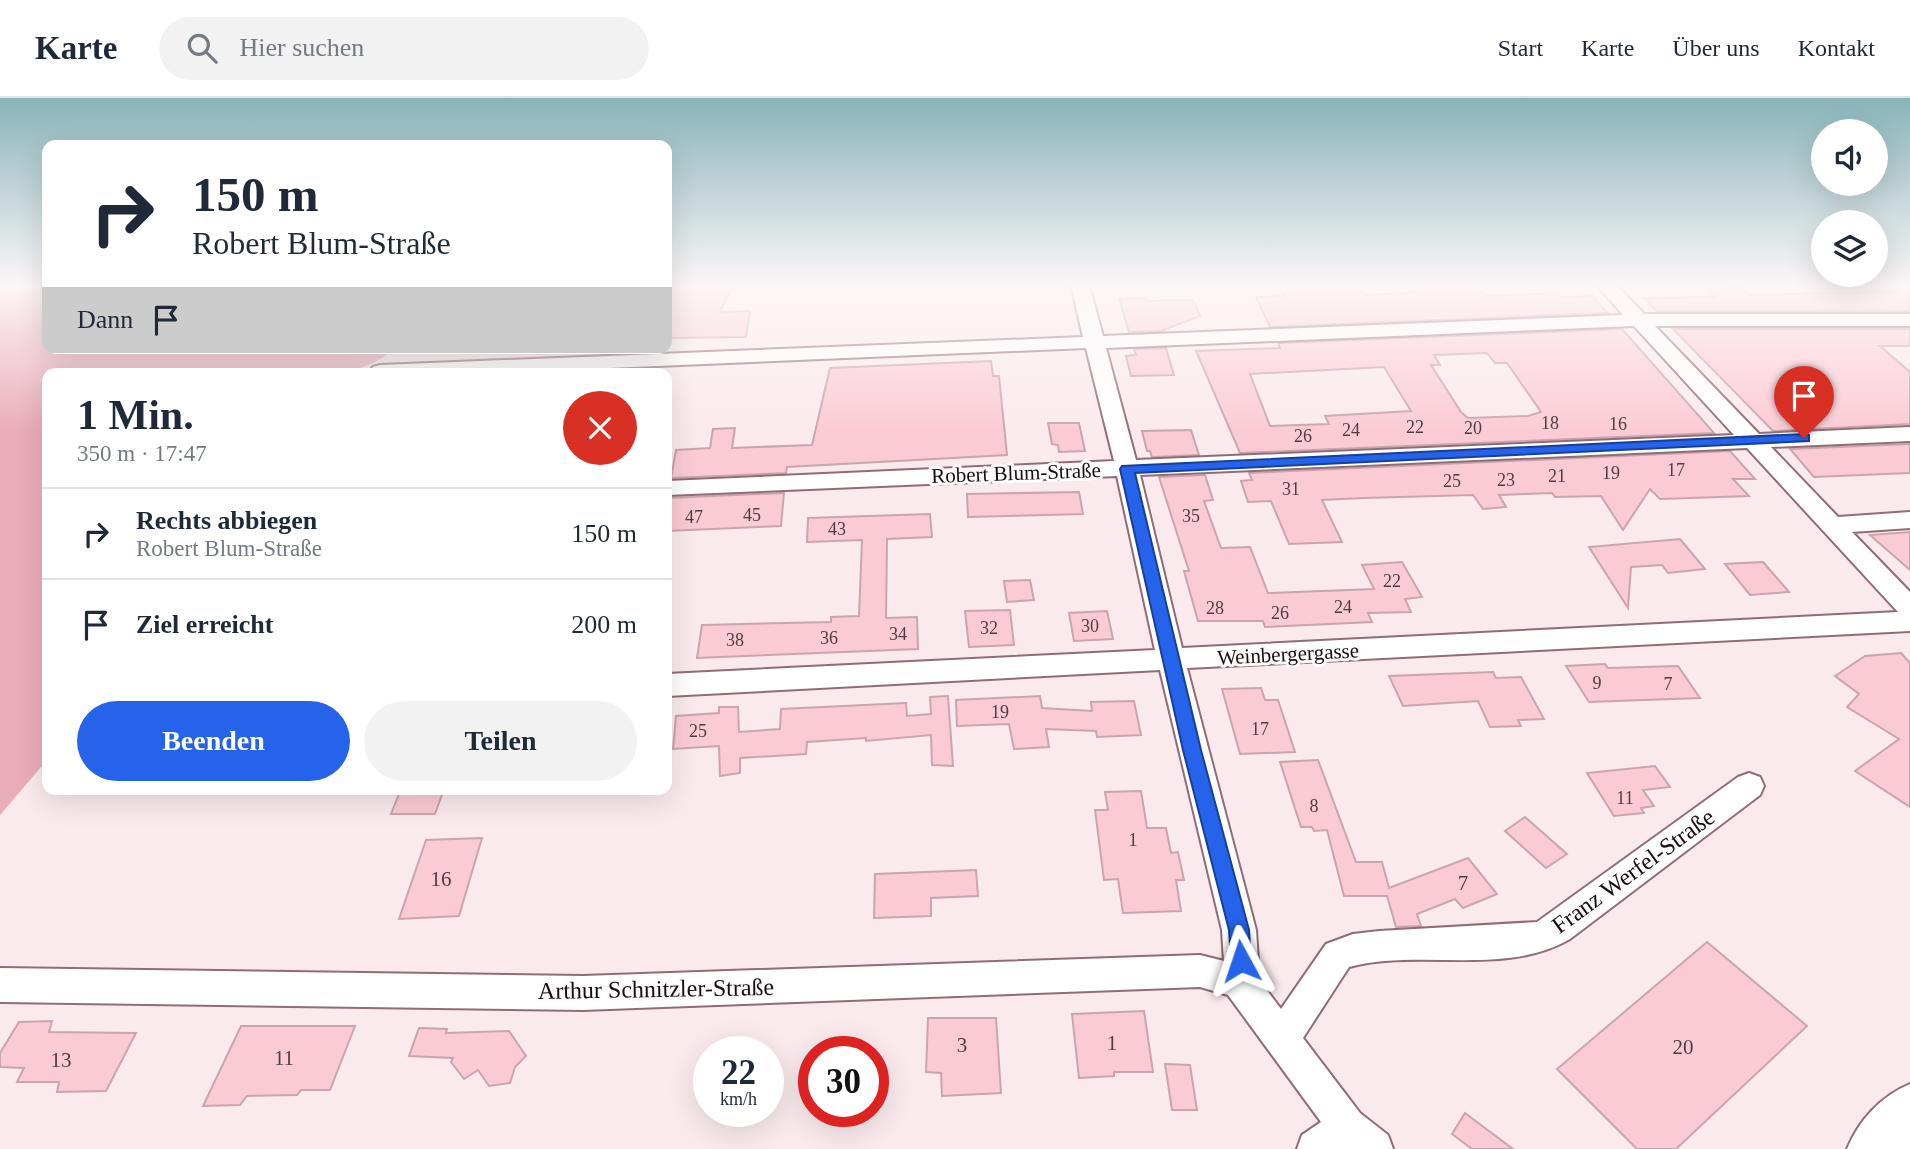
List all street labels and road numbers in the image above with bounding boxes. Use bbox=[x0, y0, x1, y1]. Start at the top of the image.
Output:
street label: Robert Blum-Straße bbox=[931, 458, 1101, 488]
street label: Weinbergergasse bbox=[1216, 638, 1360, 670]
street label: Franz Werfel-Straße bbox=[1547, 803, 1719, 939]
street label: Arthur Schnitzler-Straße bbox=[538, 974, 774, 1004]

